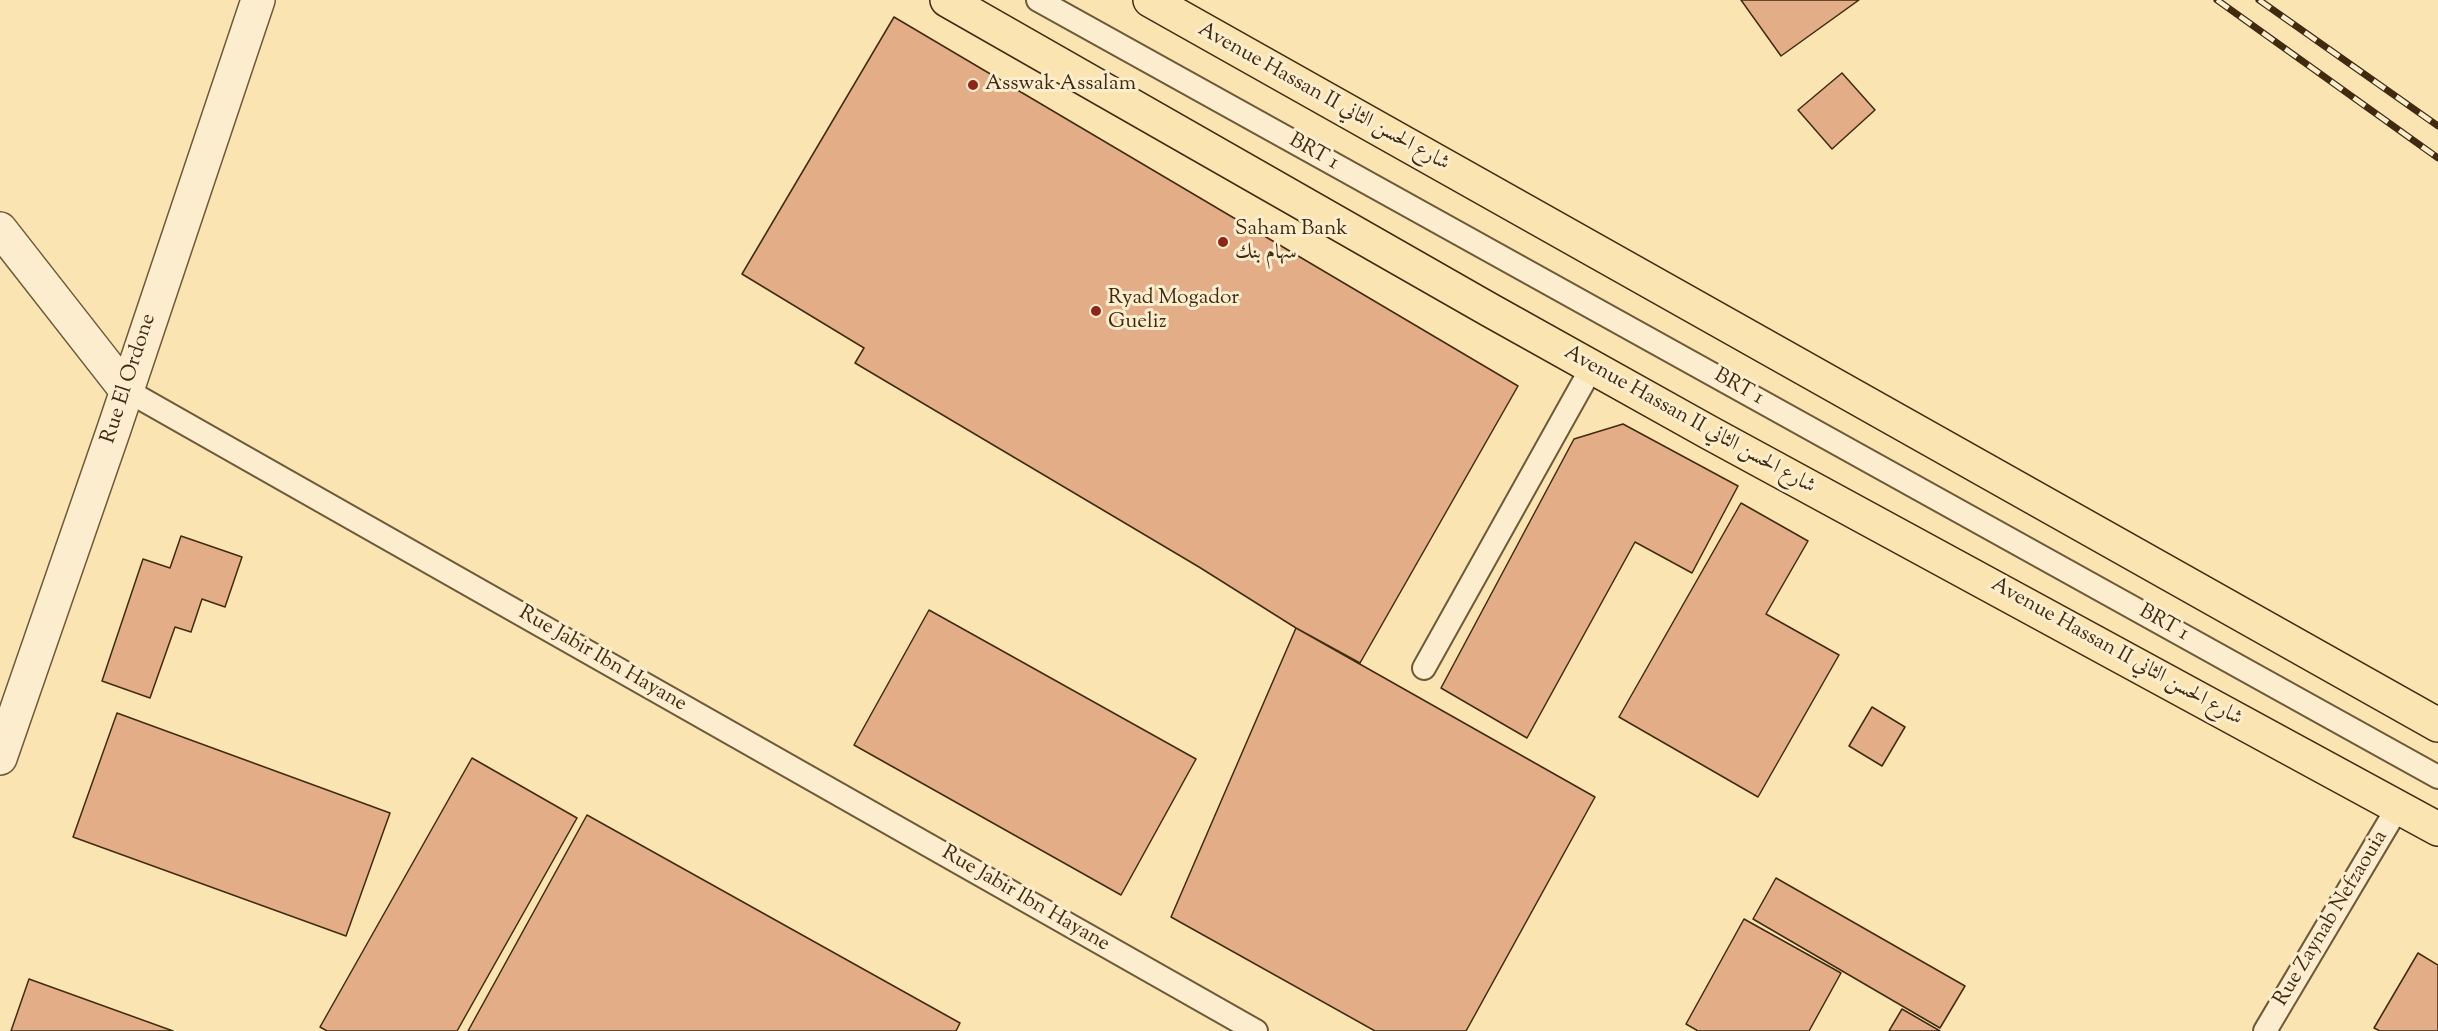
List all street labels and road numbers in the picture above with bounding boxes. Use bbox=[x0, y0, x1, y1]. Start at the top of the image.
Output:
street label: Avenue Hassan II شارع الحسن الثاني bbox=[1193, 18, 1453, 178]
street label: BRT 1 bbox=[1284, 129, 1342, 177]
street label: Rue El Ordone bbox=[97, 311, 163, 447]
street label: Avenue Hassan II شارع الحسن الثاني bbox=[1559, 341, 1819, 501]
street label: BRT 1 bbox=[1709, 364, 1767, 412]
street label: Avenue Hassan II شارع الحسن الثاني bbox=[1986, 573, 2246, 733]
street label: BRT 1 bbox=[2134, 600, 2192, 648]
street label: Rue Jabir Ibn Hayane bbox=[514, 602, 690, 718]
street label: Rue Zaynab Nefzaouia bbox=[2270, 827, 2394, 1011]
street label: Rue Jabir Ibn Hayane bbox=[937, 842, 1113, 958]

